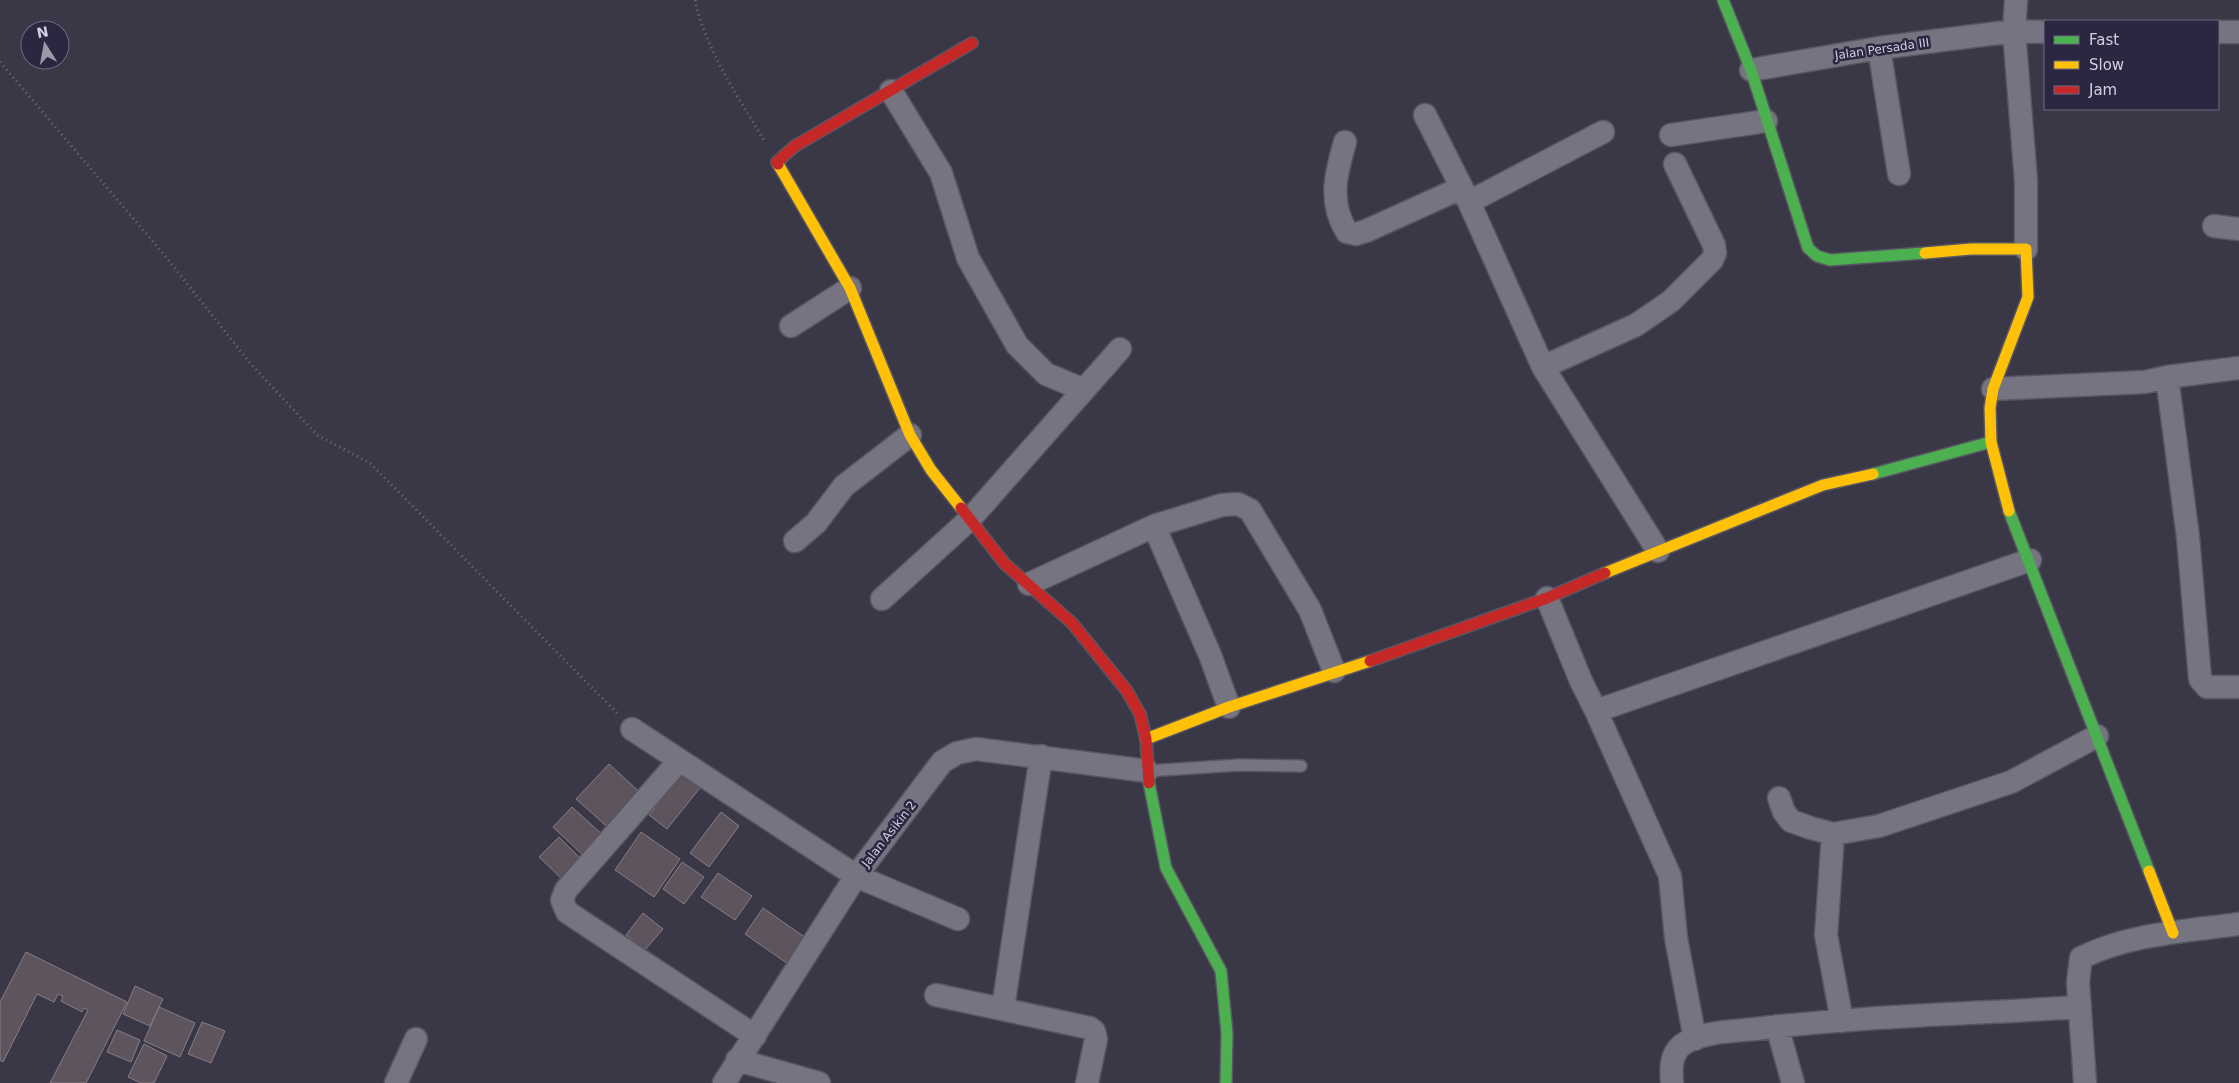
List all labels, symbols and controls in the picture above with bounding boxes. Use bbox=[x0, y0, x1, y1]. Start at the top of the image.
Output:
north arrow bbox=[20, 20, 70, 70]
legend bbox=[2044, 20, 2219, 110]
text: N bbox=[35, 23, 50, 41]
text: Fast bbox=[2089, 31, 2119, 49]
street label: Jalan Persada III bbox=[1833, 35, 1930, 63]
text: Slow bbox=[2089, 56, 2124, 74]
text: Jam bbox=[2088, 81, 2117, 99]
street label: Jalan Asikin 2 bbox=[858, 798, 919, 871]

